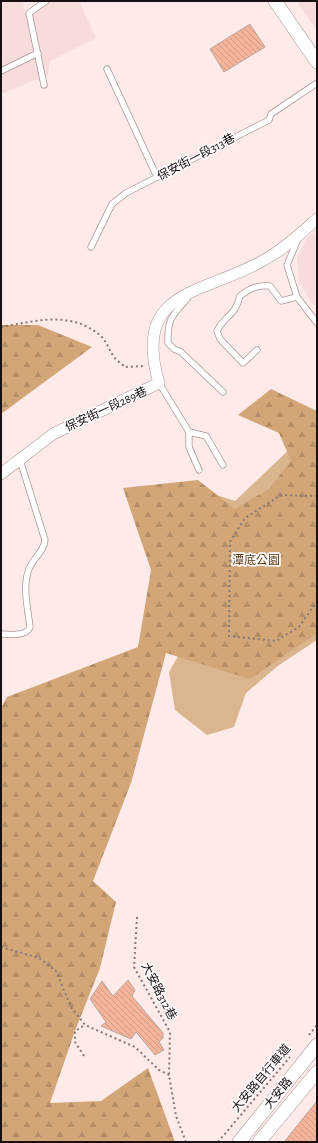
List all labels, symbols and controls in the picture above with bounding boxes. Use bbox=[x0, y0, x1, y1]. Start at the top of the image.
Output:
street label: 保安街一段313巷 bbox=[155, 131, 237, 182]
street label: 保安街一段289巷 bbox=[63, 384, 149, 433]
park label: 潭底公園 bbox=[232, 553, 280, 566]
street label: 大安路312巷 bbox=[139, 960, 179, 1022]
street label: 大安路自行車道 bbox=[228, 1041, 294, 1115]
street label: 大安路 bbox=[261, 1074, 295, 1112]

